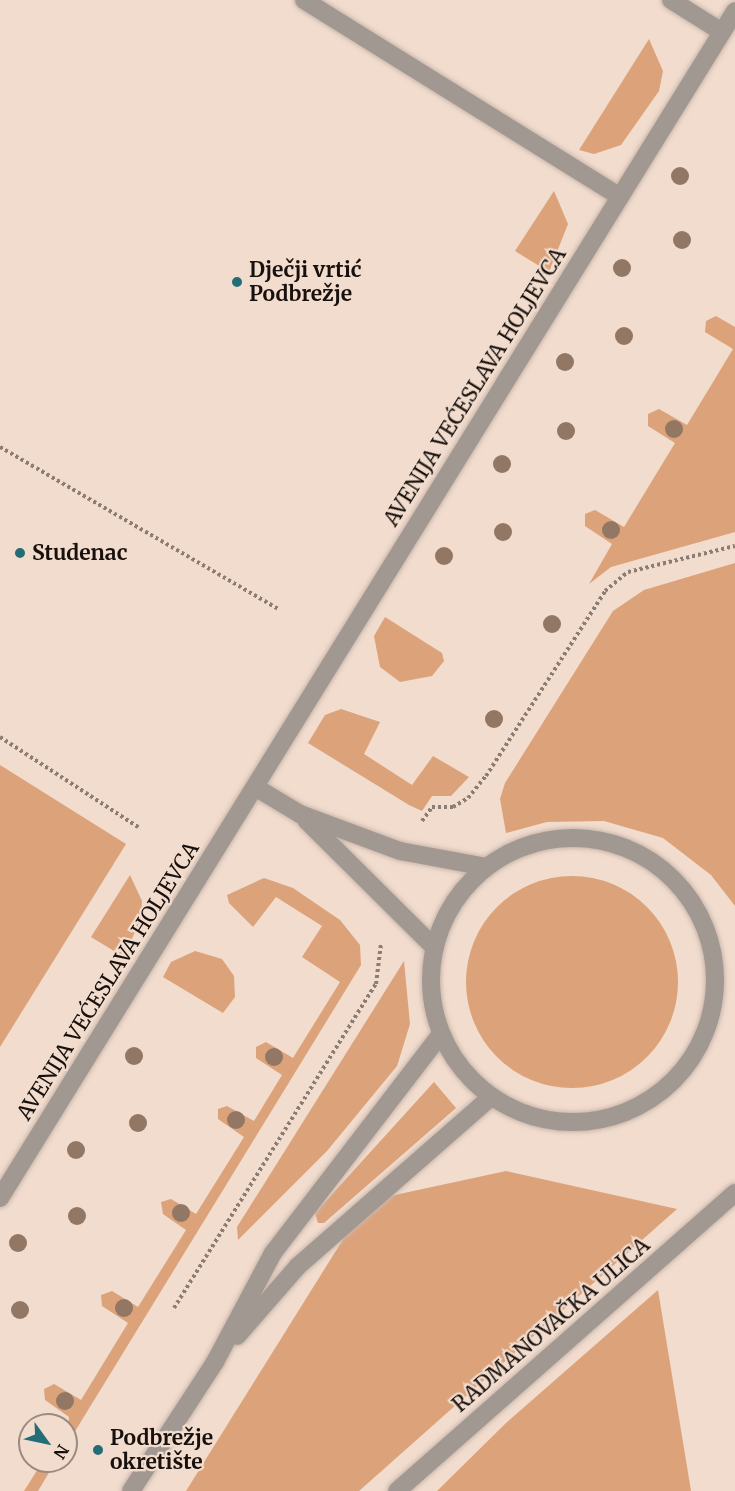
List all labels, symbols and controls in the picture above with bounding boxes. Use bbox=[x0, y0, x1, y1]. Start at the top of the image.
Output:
street label: AVENIJA VEĆESLAVA HOLJEVCA bbox=[379, 243, 571, 531]
place label: Dječji vrtić Podbrežje bbox=[249, 257, 362, 307]
marker: Dječji vrtić Podbrežje bbox=[230, 275, 244, 289]
place label: Studenac bbox=[32, 540, 127, 566]
marker: Studenac bbox=[13, 546, 27, 560]
street label: AVENIJA VEĆESLAVA HOLJEVCA bbox=[12, 837, 204, 1125]
street label: RADMANOVAČKA ULICA bbox=[447, 1233, 655, 1417]
north arrow bbox=[18, 1413, 78, 1473]
place label: Podbrežje okretište bbox=[110, 1425, 213, 1475]
text: N bbox=[50, 1441, 73, 1462]
marker: Podbrežje okretište bbox=[91, 1443, 105, 1457]

